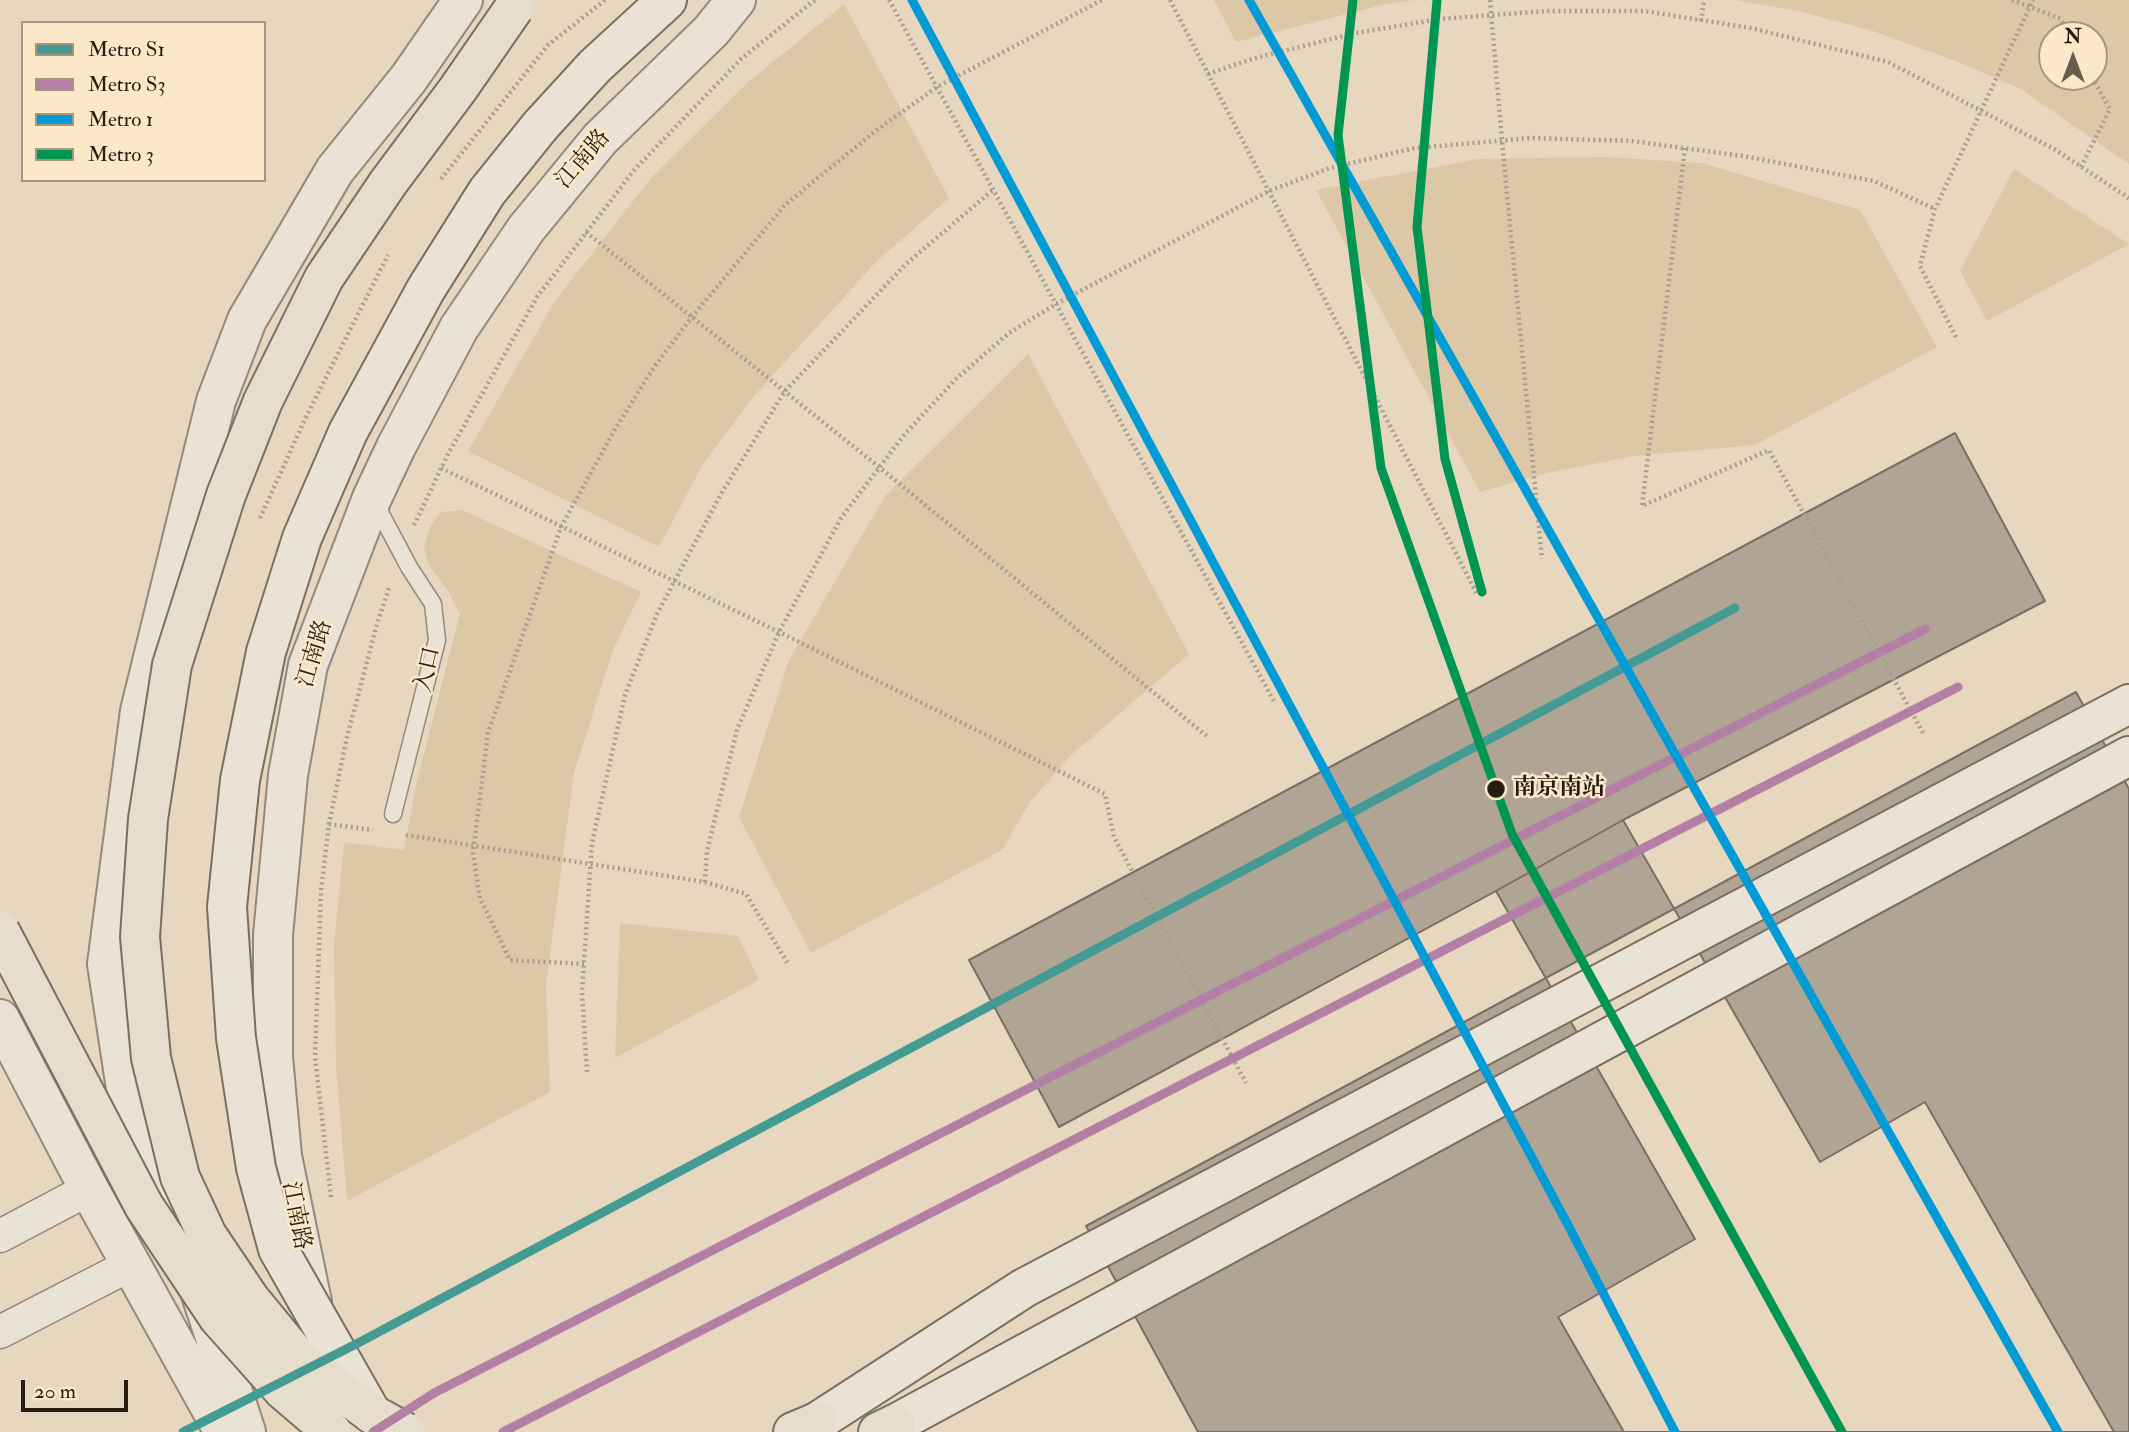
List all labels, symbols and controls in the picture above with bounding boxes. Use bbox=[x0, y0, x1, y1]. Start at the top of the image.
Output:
legend bbox=[21, 21, 266, 182]
north arrow bbox=[2038, 21, 2108, 91]
text: N bbox=[2064, 25, 2082, 49]
text: Metro S1 bbox=[88, 36, 165, 63]
text: Metro S3 bbox=[88, 71, 166, 98]
text: Metro 1 bbox=[88, 106, 153, 133]
street label: 江南路 bbox=[551, 125, 617, 195]
text: Metro 3 bbox=[88, 141, 154, 168]
street label: 江南路 bbox=[293, 617, 339, 691]
street label: 入口 bbox=[410, 644, 448, 696]
place label: 南京南站 bbox=[1513, 775, 1605, 803]
marker: 南京南站 bbox=[1485, 778, 1507, 800]
street label: 江南路 bbox=[275, 1180, 315, 1252]
scale bar bbox=[24, 1366, 131, 1410]
text: 20 m bbox=[34, 1378, 76, 1405]

